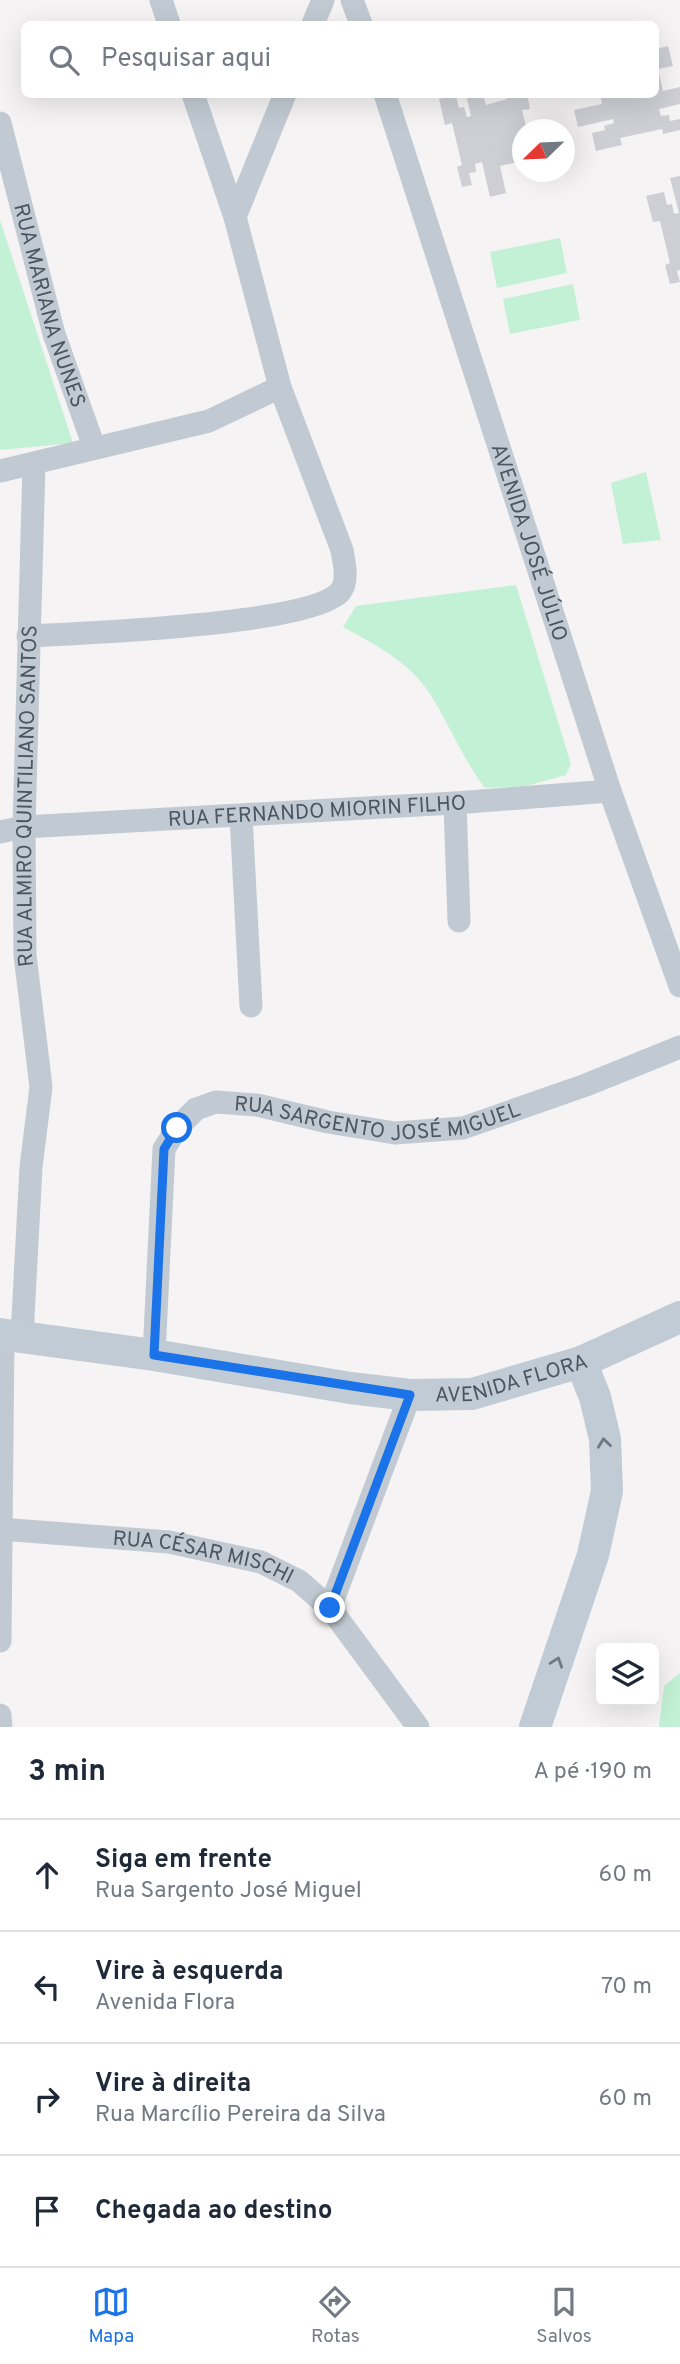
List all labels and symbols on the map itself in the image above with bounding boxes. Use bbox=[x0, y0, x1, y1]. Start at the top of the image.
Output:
north arrow bbox=[512, 119, 575, 182]
street label: RUA MARIANA NUNES bbox=[6, 201, 91, 411]
street label: AVENIDA JOSÉ JÚLIO bbox=[484, 440, 573, 645]
street label: RUA ALMIRO QUINTILIANO SANTOS bbox=[12, 625, 45, 968]
street label: RUA FERNANDO MIORIN FILHO bbox=[167, 790, 467, 834]
street label: RUA SARGENTO JOSÉ MIGUEL bbox=[231, 1091, 523, 1117]
text: RUA SARGENTO JOSÉ MIGUEL bbox=[233, 1091, 524, 1148]
route start bbox=[161, 1112, 192, 1143]
street label: AVENIDA FLORA bbox=[435, 1349, 591, 1410]
one-way arrow bbox=[597, 1437, 612, 1448]
street label: RUA CÉSAR MISCHI bbox=[112, 1526, 298, 1591]
route end bbox=[314, 1592, 345, 1623]
one-way arrow bbox=[549, 1657, 563, 1669]

